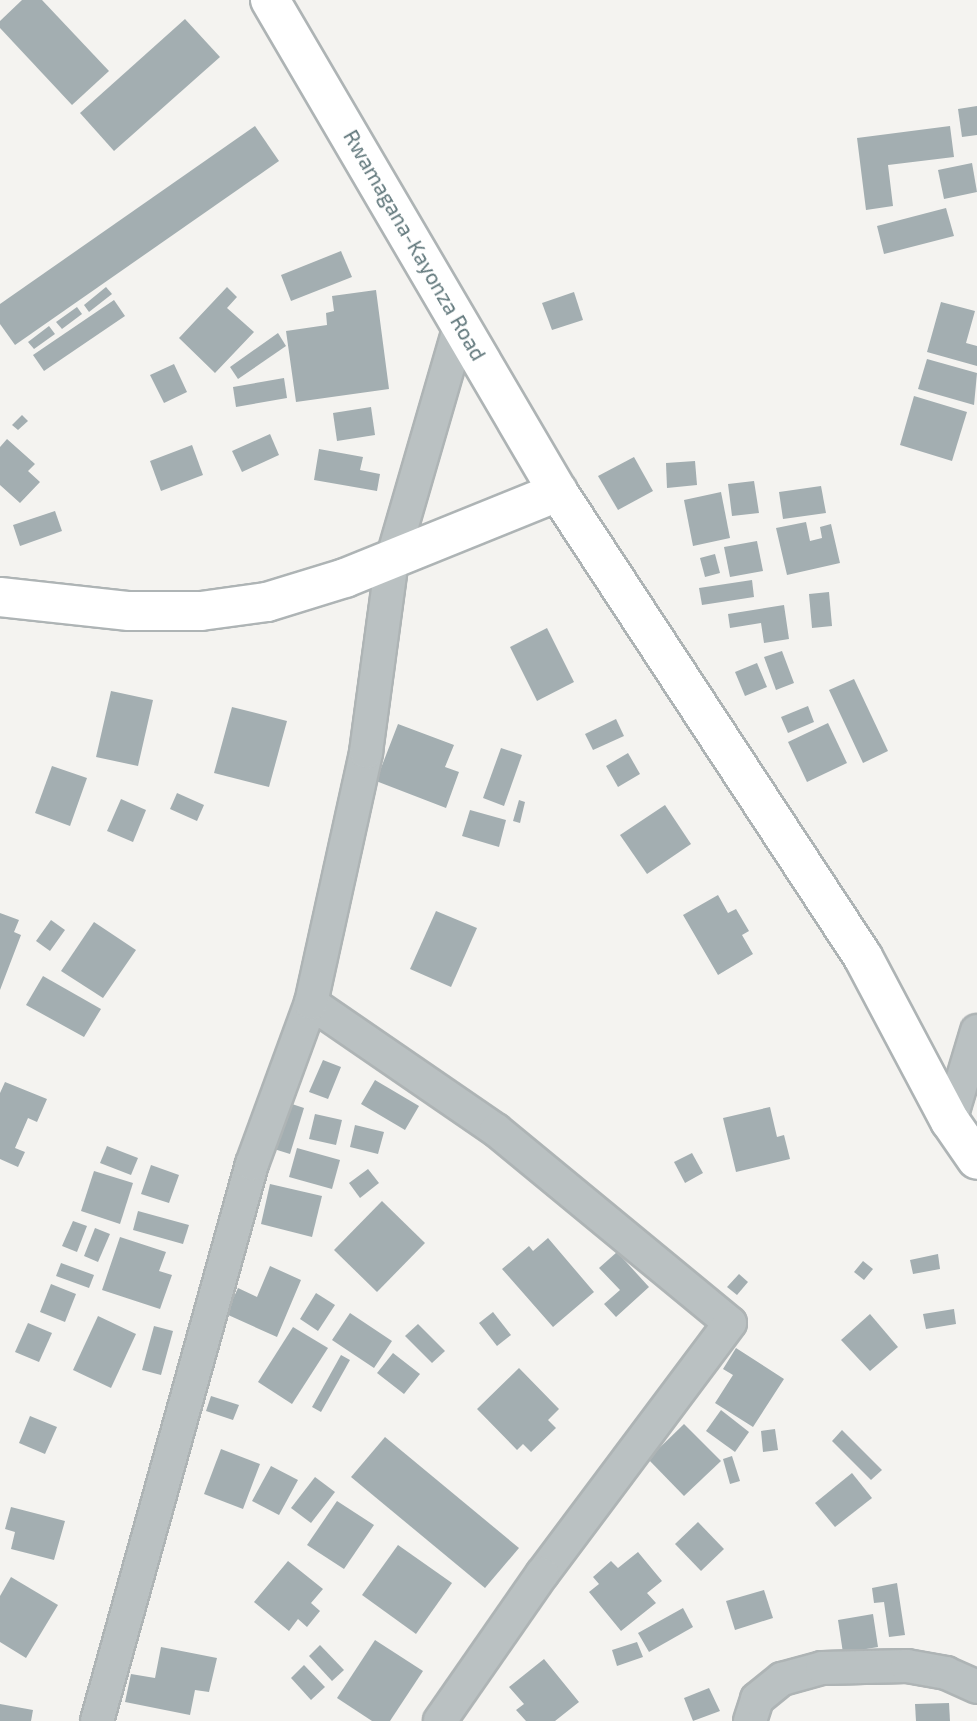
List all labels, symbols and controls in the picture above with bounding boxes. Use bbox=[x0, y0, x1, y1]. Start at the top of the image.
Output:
street label: Rwamagana-Kayonza Road bbox=[339, 125, 491, 365]

